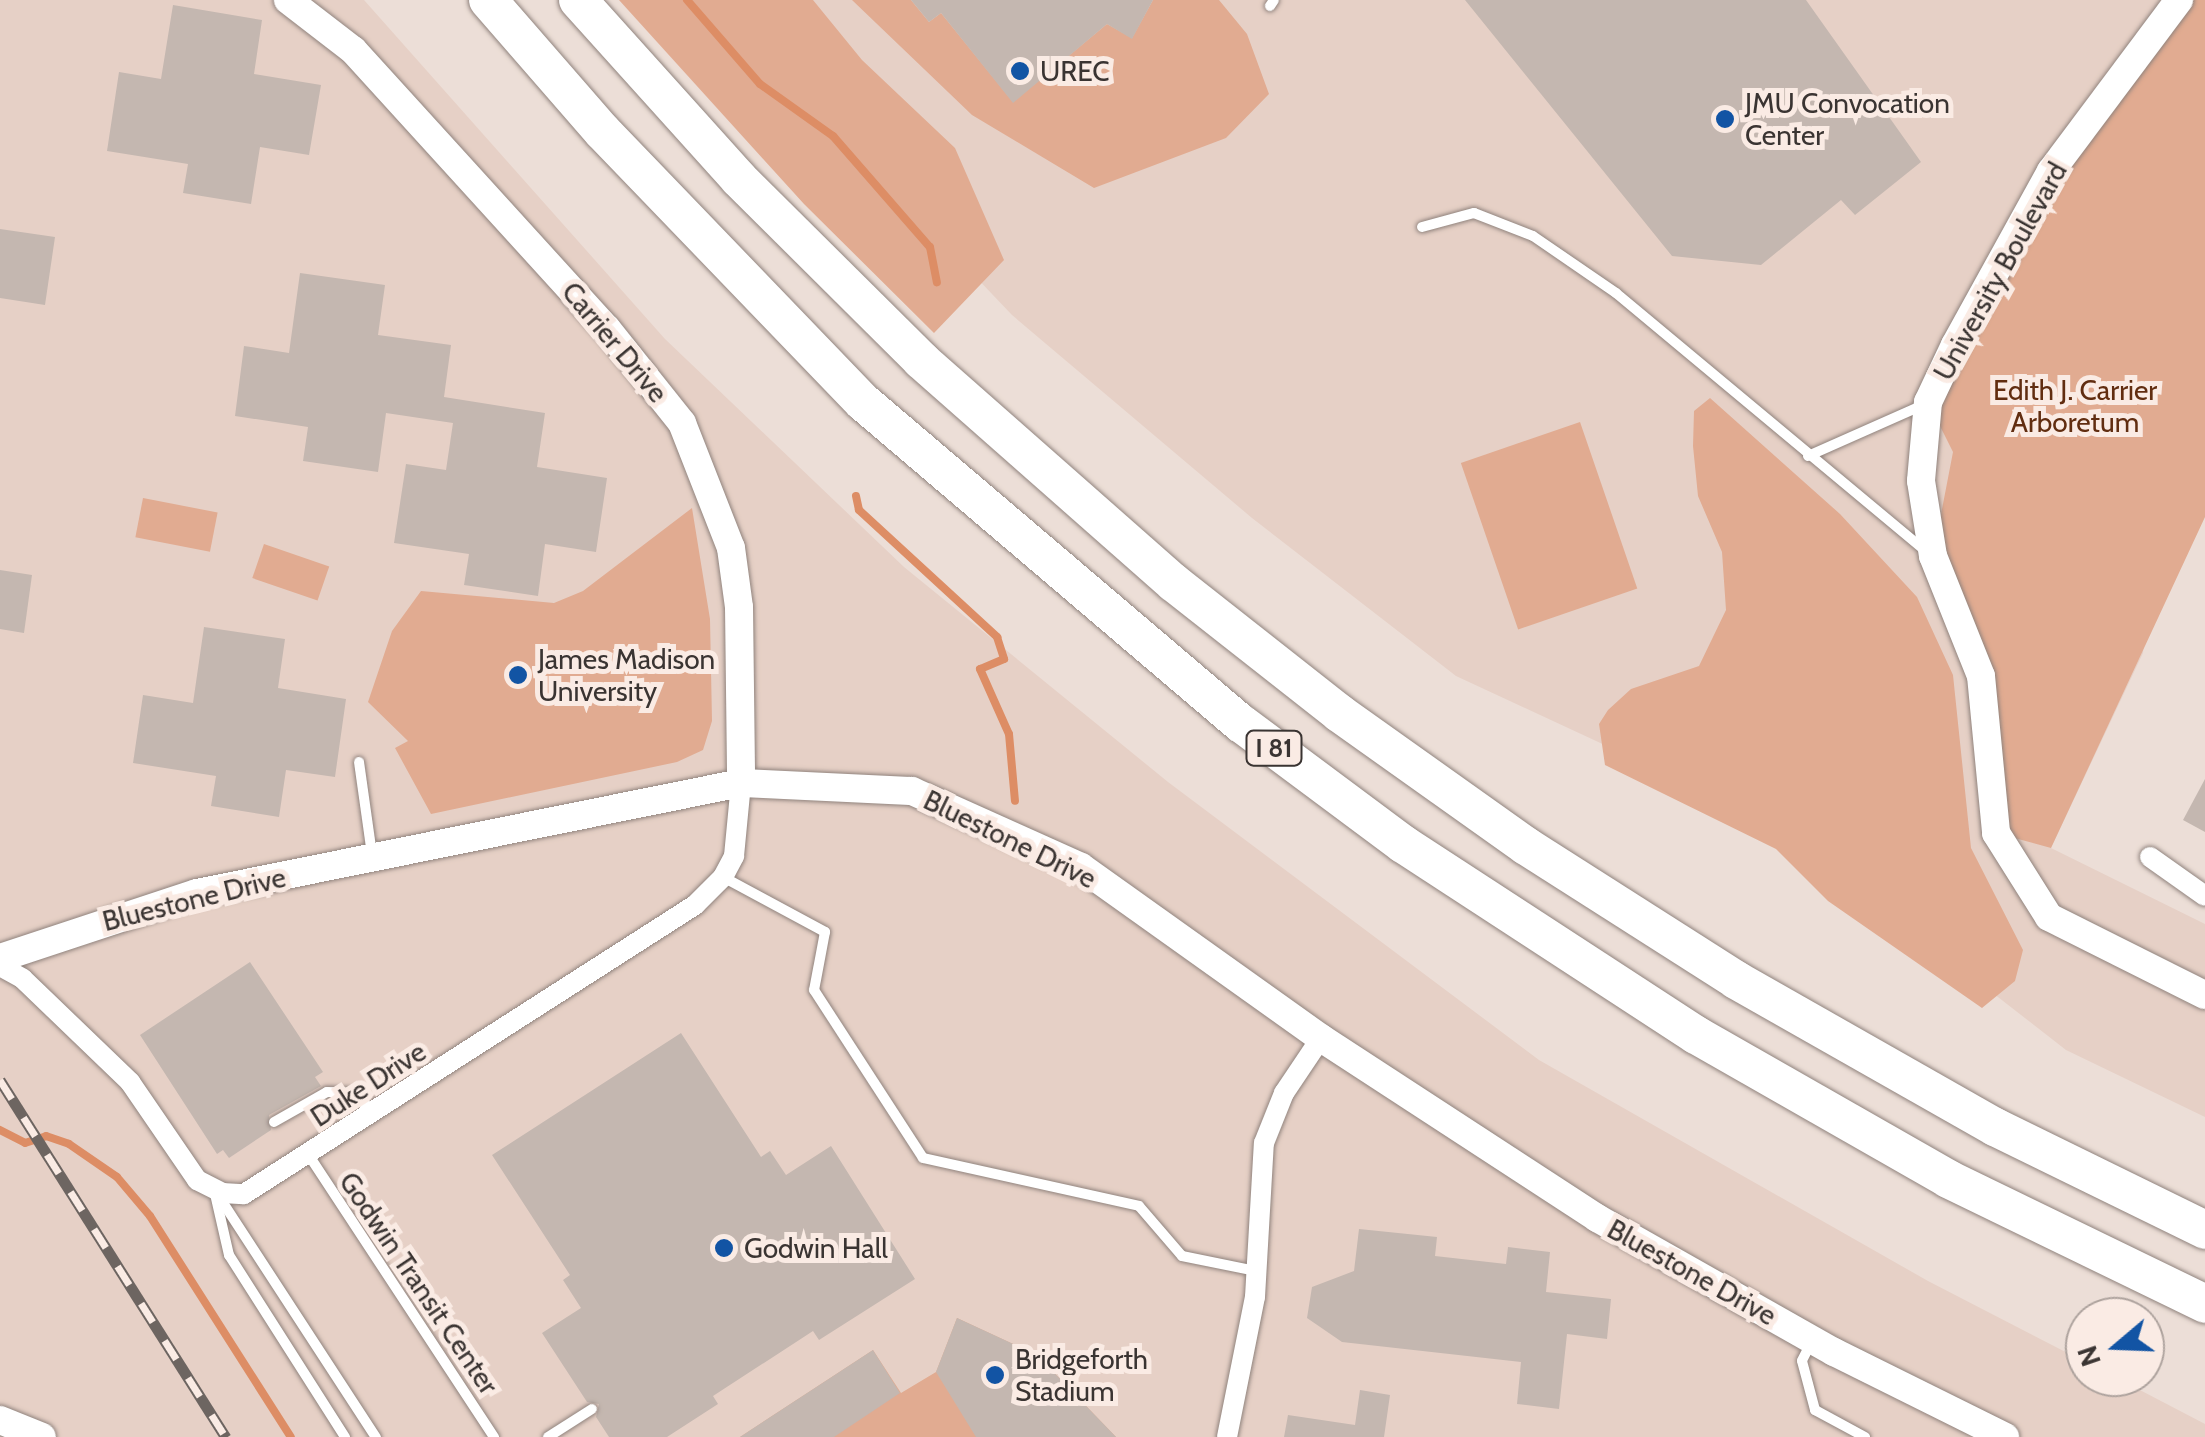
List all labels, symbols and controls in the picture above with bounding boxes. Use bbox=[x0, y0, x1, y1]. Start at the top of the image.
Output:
place label: UREC bbox=[1040, 54, 1110, 88]
marker: UREC bbox=[1009, 60, 1031, 82]
place label: JMU Convocation Center bbox=[1745, 86, 1950, 152]
marker: JMU Convocation Center bbox=[1714, 108, 1736, 130]
street label: University Boulevard bbox=[1926, 156, 2074, 386]
street label: Carrier Drive bbox=[555, 275, 675, 409]
park label: Edith J. Carrier Arboretum bbox=[1993, 373, 2157, 439]
place label: James Madison University bbox=[538, 642, 715, 708]
marker: James Madison University bbox=[507, 664, 529, 686]
road number: I 81 bbox=[1244, 728, 1304, 768]
street label: Bluestone Drive bbox=[918, 783, 1102, 895]
street label: Bluestone Drive bbox=[99, 860, 289, 938]
street label: Duke Drive bbox=[304, 1034, 432, 1134]
street label: Godwin Transit Center bbox=[332, 1166, 506, 1400]
street label: Bluestone Drive bbox=[1602, 1212, 1782, 1332]
place label: Godwin Hall bbox=[744, 1231, 888, 1265]
marker: Godwin Hall bbox=[713, 1237, 735, 1259]
north arrow bbox=[2065, 1297, 2165, 1397]
text: N bbox=[2069, 1341, 2108, 1371]
place label: Bridgeforth Stadium bbox=[1015, 1342, 1148, 1408]
marker: Bridgeforth Stadium bbox=[984, 1364, 1006, 1386]

